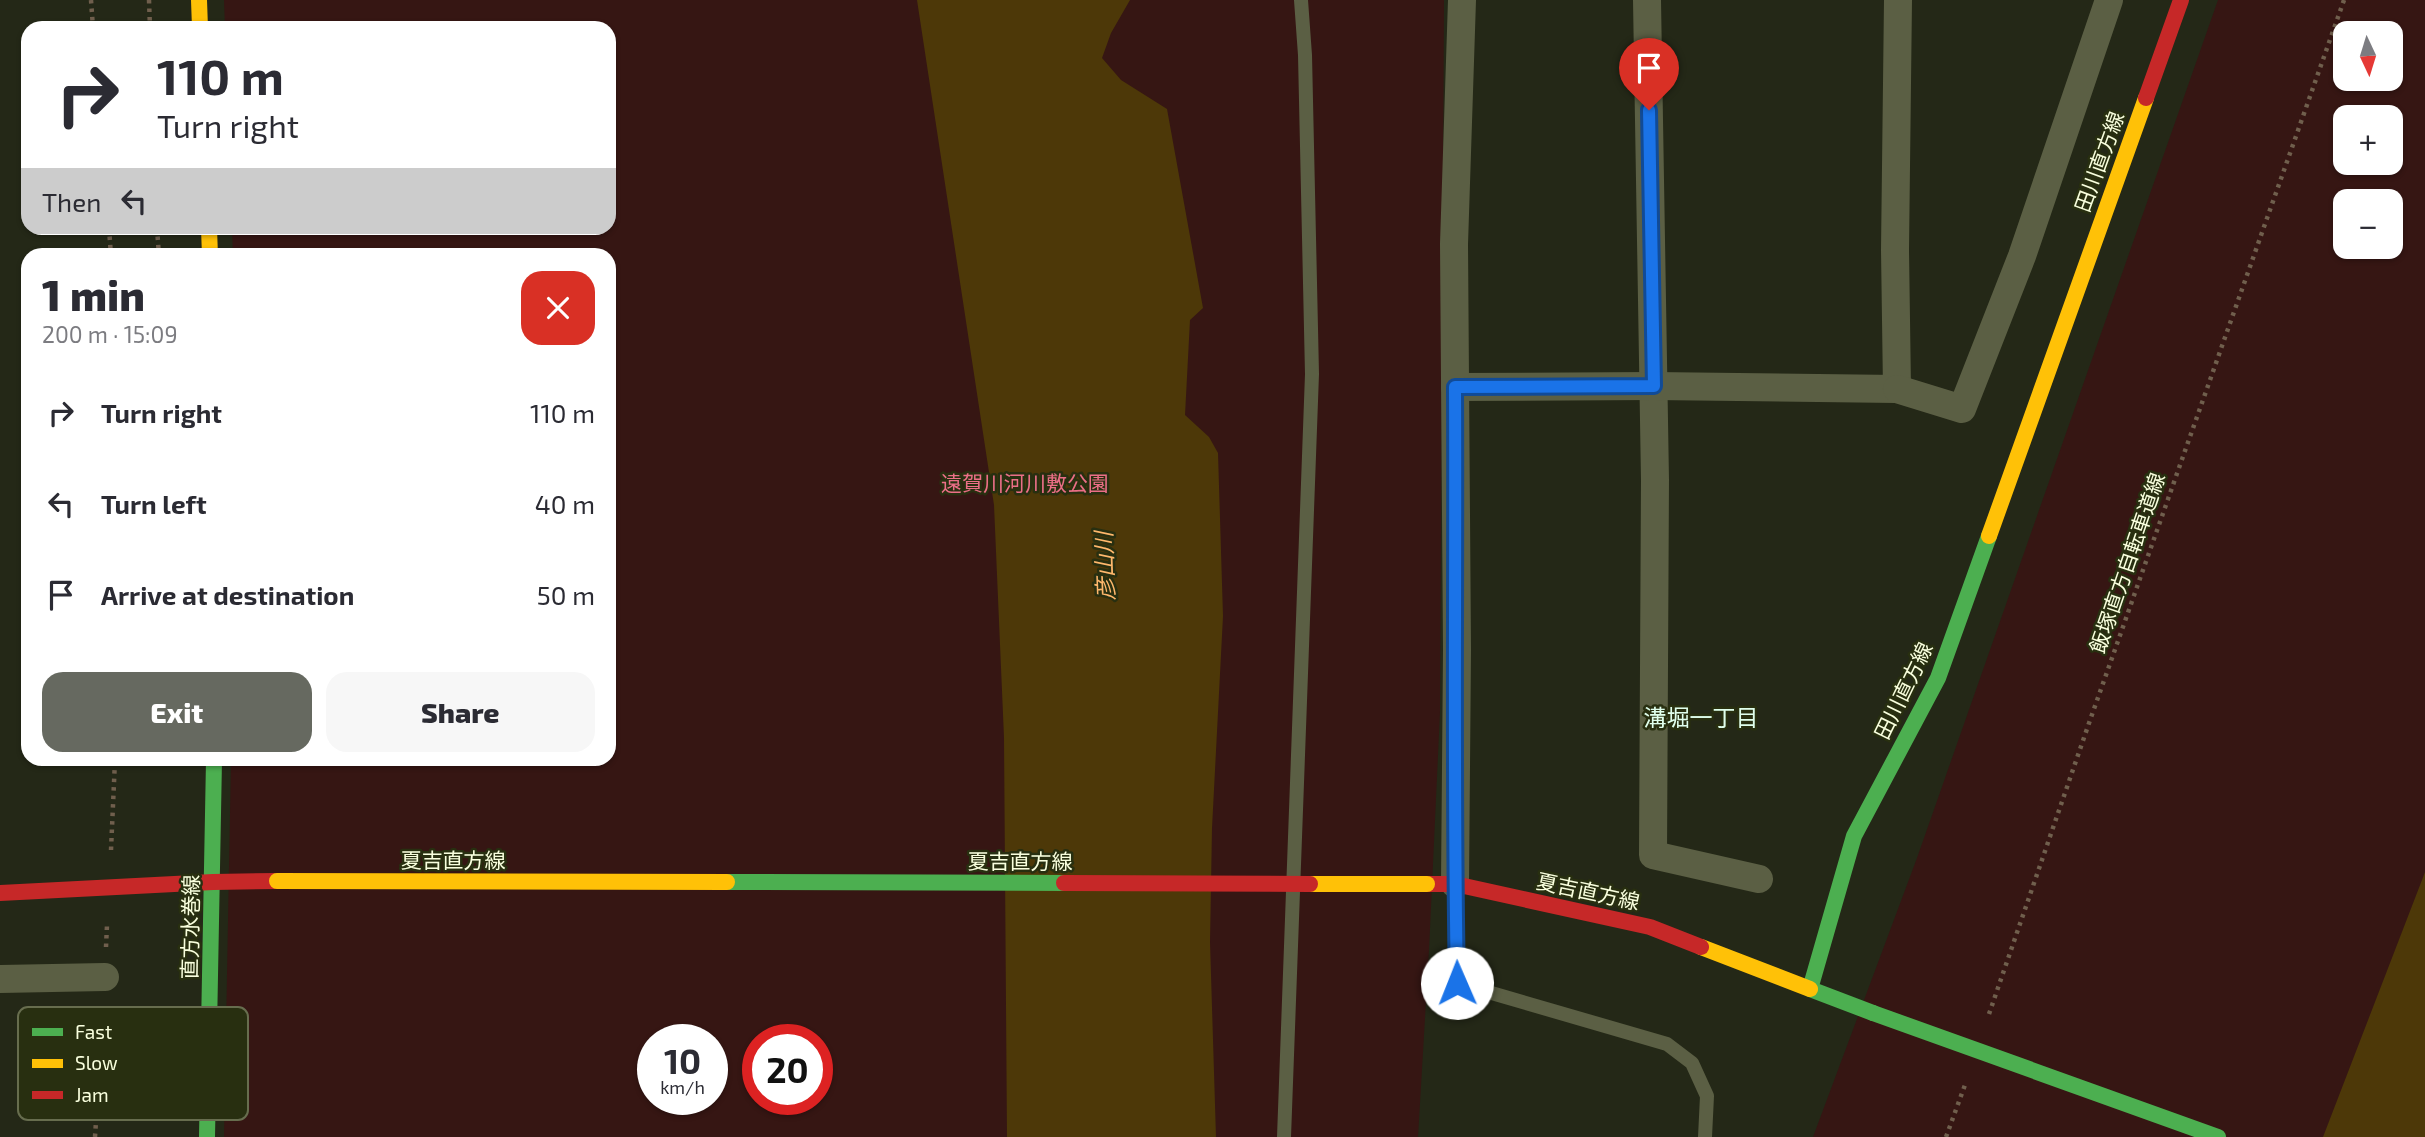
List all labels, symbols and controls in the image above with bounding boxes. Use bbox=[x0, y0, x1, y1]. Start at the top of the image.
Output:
north arrow bbox=[2333, 21, 2403, 91]
map controls bbox=[2333, 21, 2403, 259]
pin bbox=[1619, 38, 1679, 110]
text: 110 m bbox=[157, 46, 284, 105]
icon: right bbox=[42, 49, 133, 140]
icon: arrive bbox=[1630, 49, 1668, 87]
button: + bbox=[2333, 105, 2403, 175]
text: Turn right bbox=[157, 106, 299, 144]
street label: 田川直方線 bbox=[2069, 108, 2128, 215]
icon: left bbox=[115, 182, 153, 220]
text: Then bbox=[42, 186, 101, 217]
button: − bbox=[2333, 189, 2403, 259]
text: 1 min bbox=[42, 269, 145, 319]
button: close bbox=[521, 271, 595, 345]
text: 200 m · 15:09 bbox=[42, 320, 178, 348]
icon: right bbox=[42, 394, 80, 432]
text: Turn right bbox=[101, 397, 222, 428]
text: 110 m bbox=[530, 397, 595, 428]
street label: 飯塚直方自転車道線 bbox=[2084, 469, 2169, 656]
park label: 遠賀川河川敷公園 bbox=[941, 470, 1109, 495]
icon: left bbox=[42, 485, 80, 523]
text: Turn left bbox=[101, 488, 207, 519]
text: 40 m bbox=[535, 488, 595, 519]
water label: 彦山川 bbox=[1089, 528, 1119, 601]
icon: arrive bbox=[42, 576, 80, 614]
text: Arrive at destination bbox=[101, 579, 354, 610]
text: 50 m bbox=[537, 579, 595, 610]
street label: 田川直方線 bbox=[1868, 638, 1937, 743]
button: Exit bbox=[42, 672, 312, 752]
button: Share bbox=[326, 672, 595, 752]
district label: 溝堀一丁目 bbox=[1644, 703, 1759, 731]
street label: 夏吉直方線 bbox=[401, 847, 506, 872]
street label: 夏吉直方線 bbox=[968, 848, 1073, 873]
street label: 夏吉直方線 bbox=[1534, 867, 1642, 914]
street label: 直方水巻線 bbox=[176, 874, 203, 980]
position arrow bbox=[1420, 946, 1494, 1020]
legend bbox=[18, 1007, 248, 1120]
text: Fast bbox=[75, 1020, 112, 1043]
speed limit sign: 20 bbox=[742, 1024, 833, 1115]
text: 10 bbox=[664, 1039, 701, 1081]
text: Slow bbox=[75, 1051, 118, 1074]
text: km/h bbox=[660, 1076, 705, 1098]
text: Jam bbox=[75, 1083, 109, 1106]

